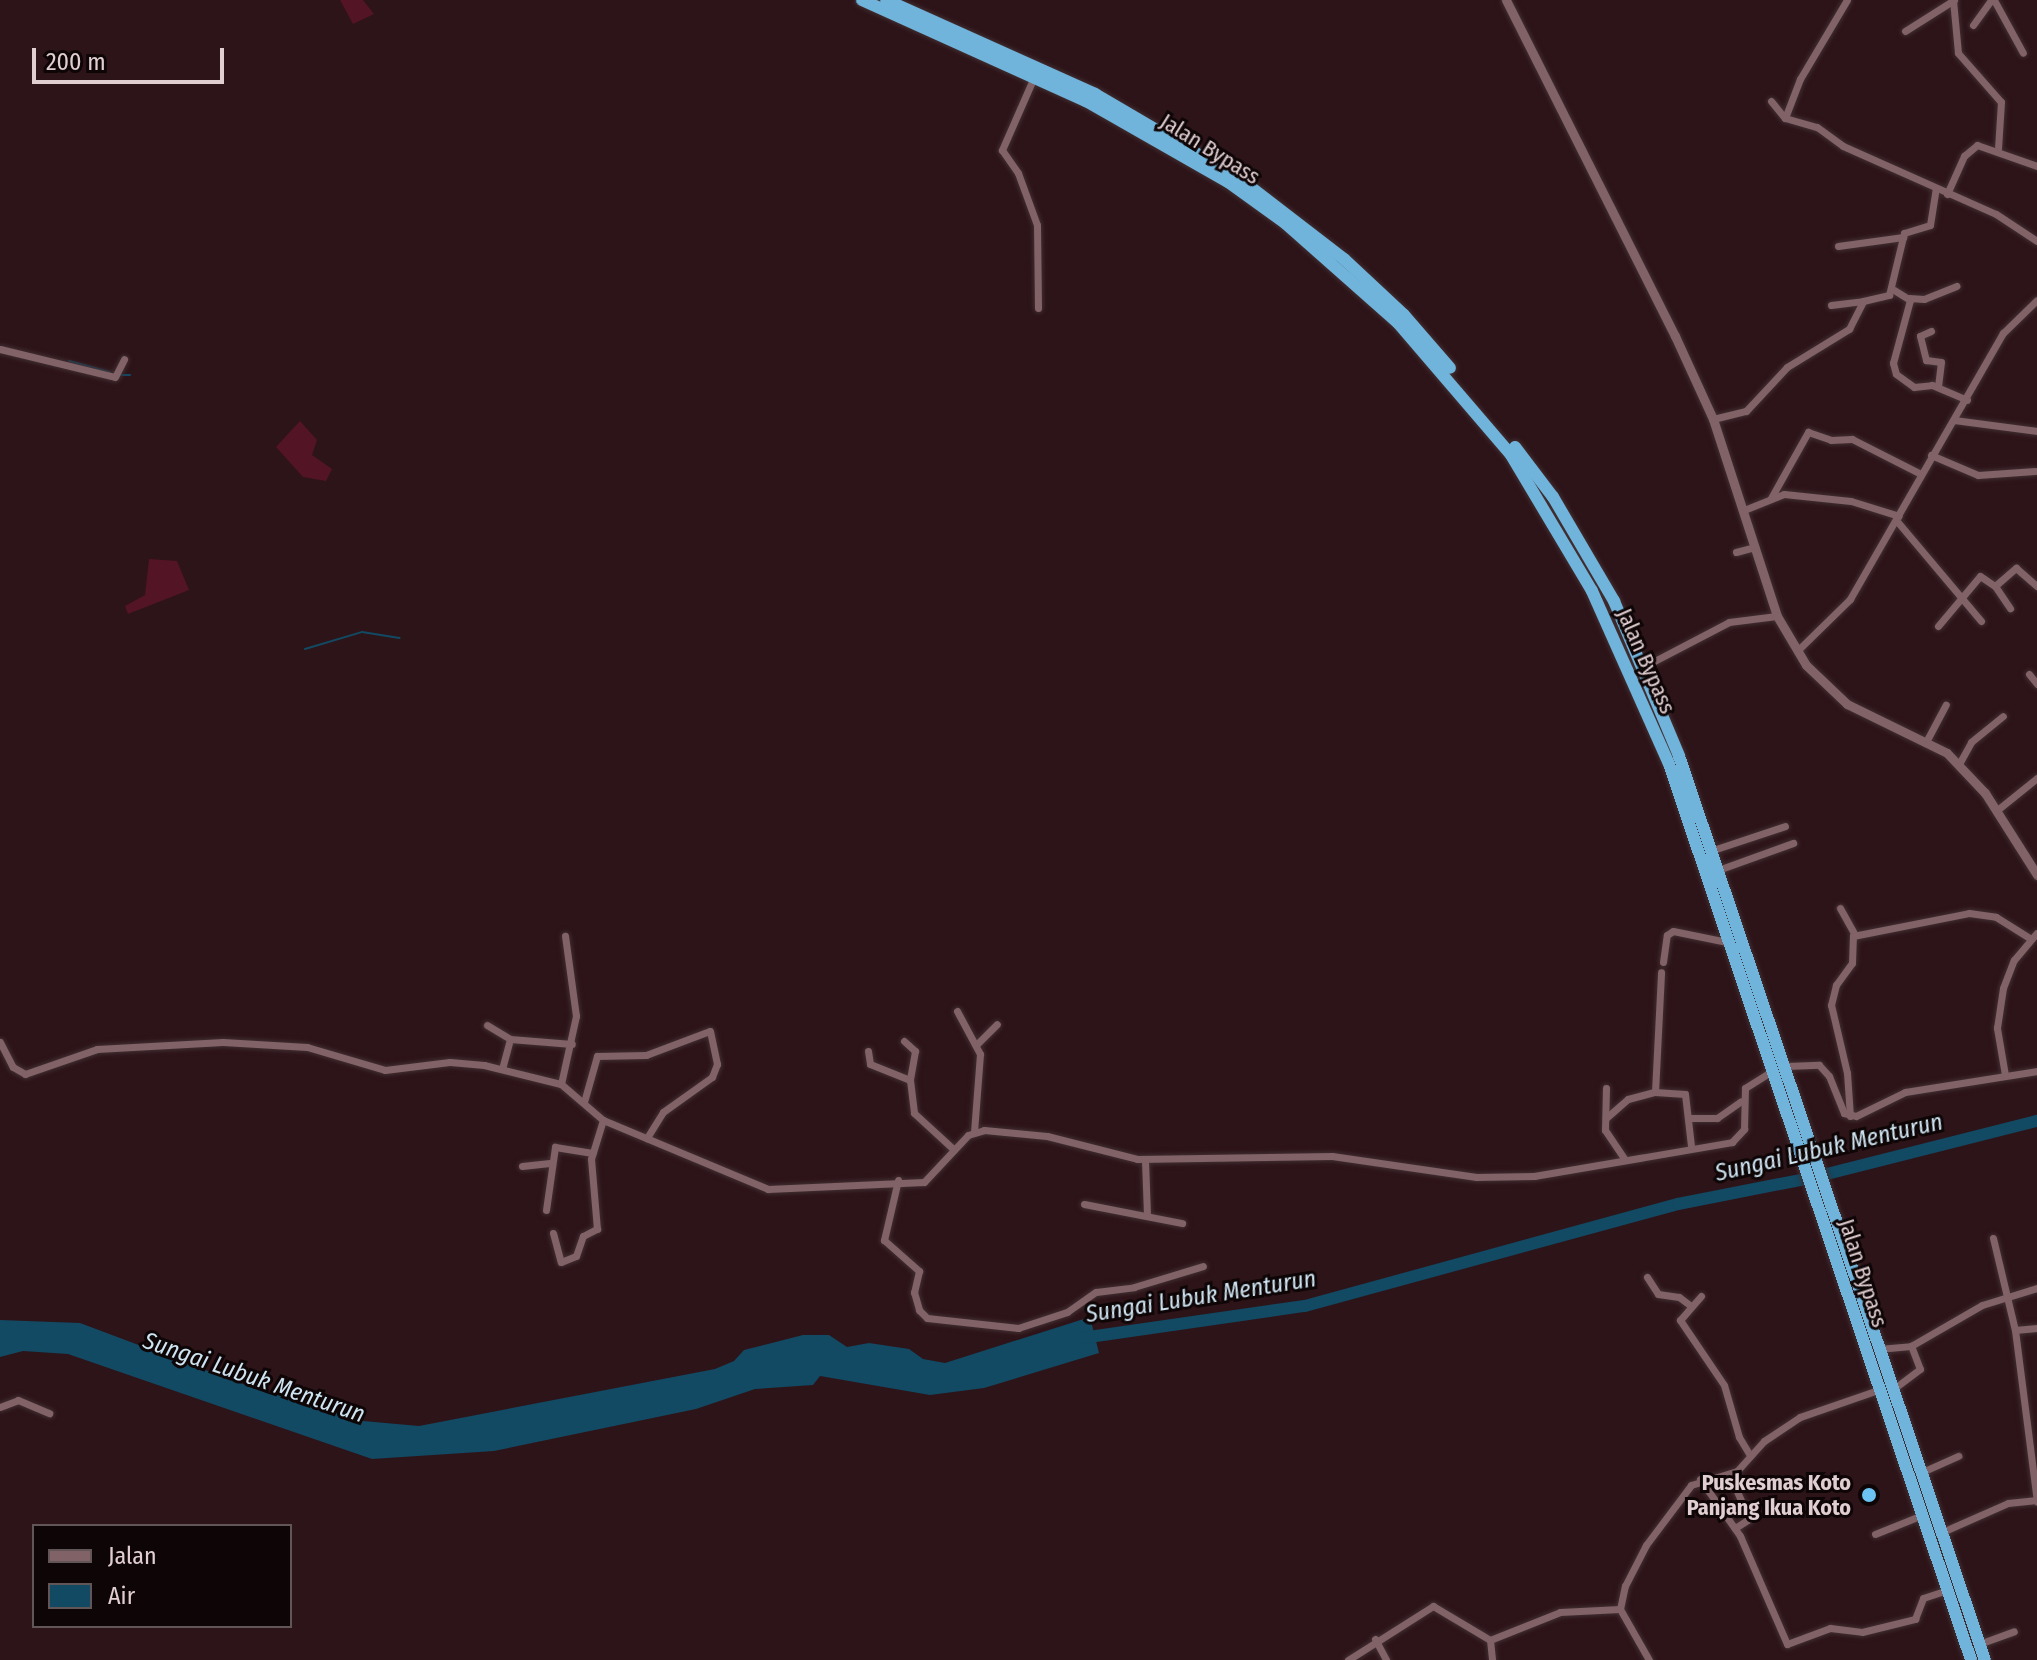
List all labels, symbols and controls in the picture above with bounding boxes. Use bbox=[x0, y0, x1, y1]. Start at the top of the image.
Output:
scale bar bbox=[36, 32, 228, 82]
text: 200 m bbox=[46, 48, 106, 76]
street label: Jalan Bypass bbox=[1155, 108, 1265, 190]
street label: Jalan Bypass bbox=[1611, 604, 1681, 718]
water label: Sungai Lubuk Menturun bbox=[1712, 1108, 1946, 1188]
street label: Jalan Bypass bbox=[1833, 1215, 1893, 1331]
water label: Sungai Lubuk Menturun bbox=[1084, 1265, 1318, 1329]
water label: Sungai Lubuk Menturun bbox=[139, 1326, 369, 1430]
place label: Puskesmas Koto Panjang Ikua Koto bbox=[1687, 1469, 1851, 1520]
marker: Puskesmas Koto Panjang Ikua Koto bbox=[1858, 1484, 1880, 1506]
legend bbox=[32, 1524, 292, 1628]
text: Jalan bbox=[108, 1542, 157, 1570]
text: Air bbox=[108, 1582, 135, 1610]

